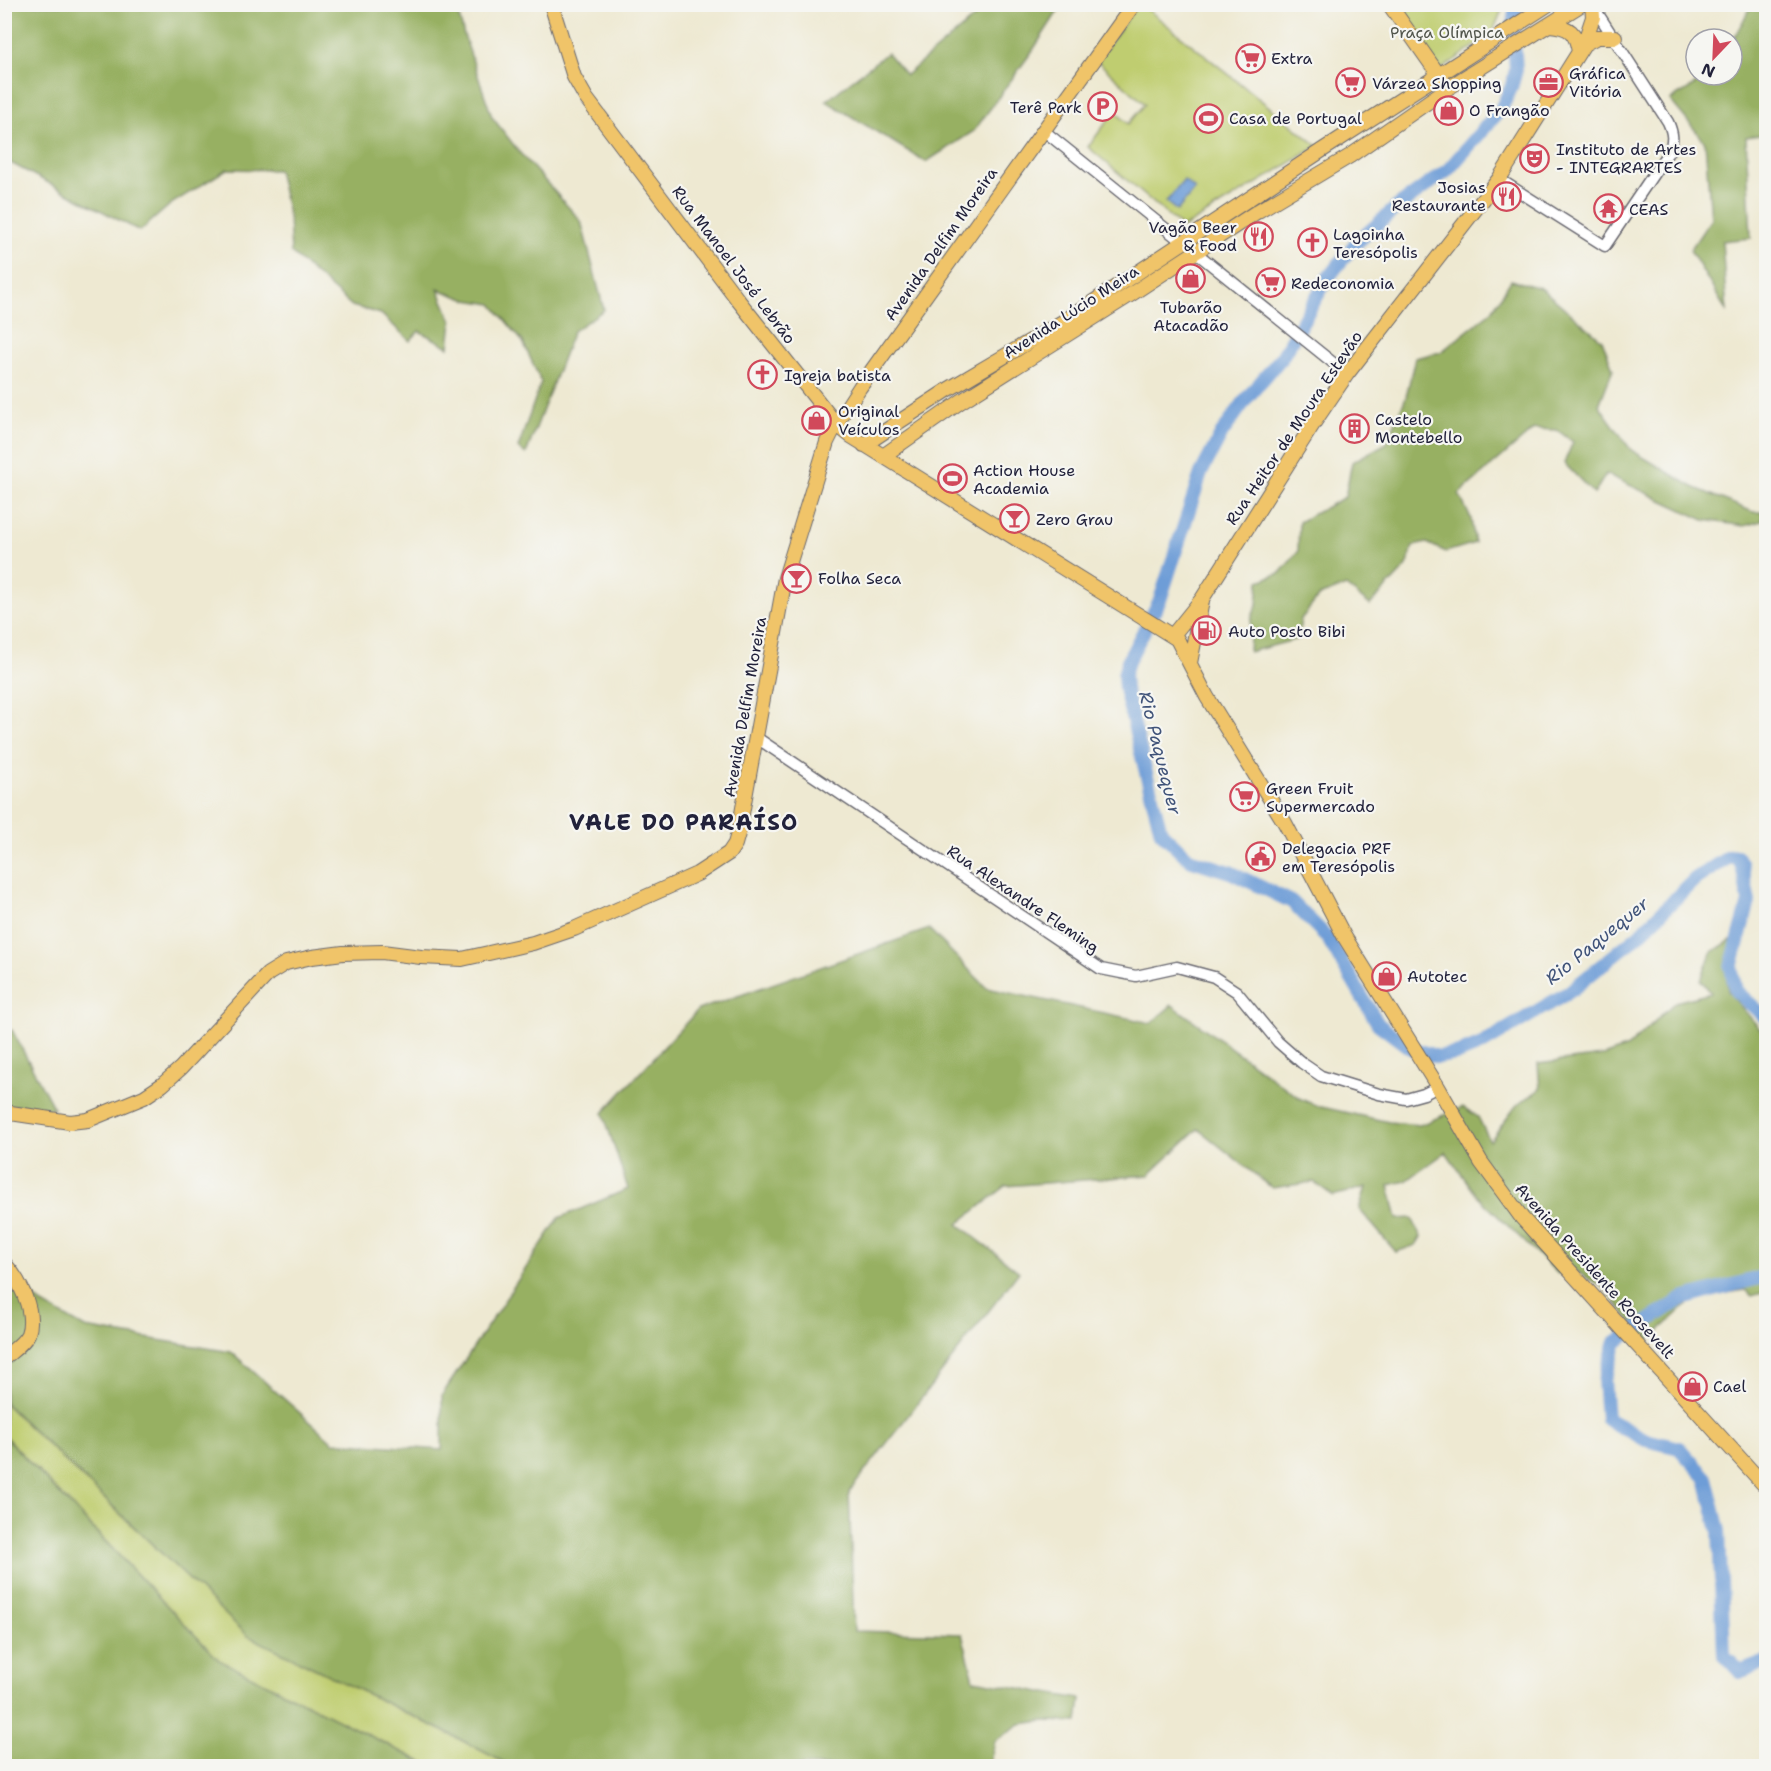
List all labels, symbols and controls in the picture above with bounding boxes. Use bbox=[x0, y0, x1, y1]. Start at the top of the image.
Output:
park label: Praça Olímpica bbox=[1390, 22, 1504, 43]
north arrow bbox=[1684, 27, 1744, 87]
supermarket icon: Extra bbox=[1234, 42, 1266, 74]
place label: Extra bbox=[1271, 48, 1313, 69]
text: N bbox=[1698, 58, 1718, 82]
place label: Gráfica Vitória bbox=[1569, 63, 1626, 102]
office icon: Gráfica Vitória bbox=[1532, 66, 1564, 98]
supermarket icon: Várzea Shopping bbox=[1335, 67, 1367, 99]
place label: Várzea Shopping bbox=[1372, 73, 1502, 94]
parking icon: Terê Park bbox=[1087, 91, 1119, 123]
shop icon: O Frangão bbox=[1432, 94, 1464, 126]
place label: Terê Park bbox=[1010, 97, 1082, 118]
place label: O Frangão bbox=[1469, 100, 1550, 121]
sports icon: Casa de Portugal bbox=[1192, 102, 1224, 134]
place label: Casa de Portugal bbox=[1229, 108, 1362, 129]
place label: Instituto de Artes - INTEGRARTES bbox=[1556, 139, 1697, 178]
theatre icon: Instituto de Artes - INTEGRARTES bbox=[1519, 142, 1551, 174]
street label: Avenida Delfim Moreira bbox=[880, 163, 1002, 325]
place label: Josias Restaurante bbox=[1392, 177, 1486, 216]
restaurant icon: Josias Restaurante bbox=[1491, 180, 1523, 212]
street label: Rua Manoel José Lebrão bbox=[668, 182, 800, 348]
temple icon: CEAS bbox=[1592, 193, 1624, 225]
place label: CEAS bbox=[1629, 199, 1668, 220]
place label: Vagão Beer & Food bbox=[1149, 217, 1237, 256]
restaurant icon: Vagão Beer & Food bbox=[1242, 220, 1274, 252]
place label: Lagoinha Teresópolis bbox=[1333, 224, 1418, 263]
church icon: Lagoinha Teresópolis bbox=[1296, 227, 1328, 259]
street label: Avenida Lúcio Meira bbox=[999, 260, 1143, 364]
shop icon: Tubarão Atacadão bbox=[1175, 263, 1207, 295]
supermarket icon: Redeconomia bbox=[1254, 267, 1286, 299]
place label: Redeconomia bbox=[1291, 273, 1394, 294]
place label: Tubarão Atacadão bbox=[1153, 297, 1229, 336]
street label: Rua Heitor de Moura Estevão bbox=[1221, 327, 1367, 529]
church icon: Igreja batista bbox=[747, 359, 779, 391]
place label: Igreja batista bbox=[784, 365, 891, 386]
place label: Original Veículos bbox=[838, 401, 900, 440]
shop icon: Original Veículos bbox=[801, 404, 833, 436]
place label: Castelo Montebello bbox=[1375, 409, 1462, 448]
building icon: Castelo Montebello bbox=[1338, 412, 1370, 444]
place label: Action House Academia bbox=[973, 460, 1075, 499]
sports icon: Action House Academia bbox=[936, 463, 968, 495]
bar icon: Zero Grau bbox=[999, 503, 1031, 535]
place label: Zero Grau bbox=[1036, 509, 1113, 530]
bar icon: Folha Seca bbox=[781, 562, 813, 594]
place label: Folha Seca bbox=[818, 568, 901, 589]
street label: Avenida Delfim Moreira bbox=[719, 615, 771, 799]
fuel station icon: Auto Posto Bibi bbox=[1191, 615, 1223, 647]
place label: Auto Posto Bibi bbox=[1228, 621, 1345, 642]
water label: Rio Paquequer bbox=[1133, 689, 1187, 818]
place label: Green Fruit Supermercado bbox=[1266, 778, 1375, 817]
supermarket icon: Green Fruit Supermercado bbox=[1229, 781, 1261, 813]
district label: VALE DO PARAÍSO bbox=[569, 806, 799, 837]
place label: Delegacia PRF em Teresópolis bbox=[1282, 838, 1395, 877]
street label: Rua Alexandre Fleming bbox=[943, 840, 1103, 958]
public building icon: Delegacia PRF em Teresópolis bbox=[1245, 841, 1277, 873]
water label: Rio Paquequer bbox=[1540, 892, 1654, 990]
shop icon: Autotec bbox=[1370, 960, 1402, 992]
place label: Autotec bbox=[1407, 966, 1467, 987]
street label: Avenida Presidente Roosevelt bbox=[1511, 1179, 1679, 1363]
shop icon: Cael bbox=[1676, 1370, 1708, 1402]
place label: Cael bbox=[1713, 1376, 1746, 1397]

